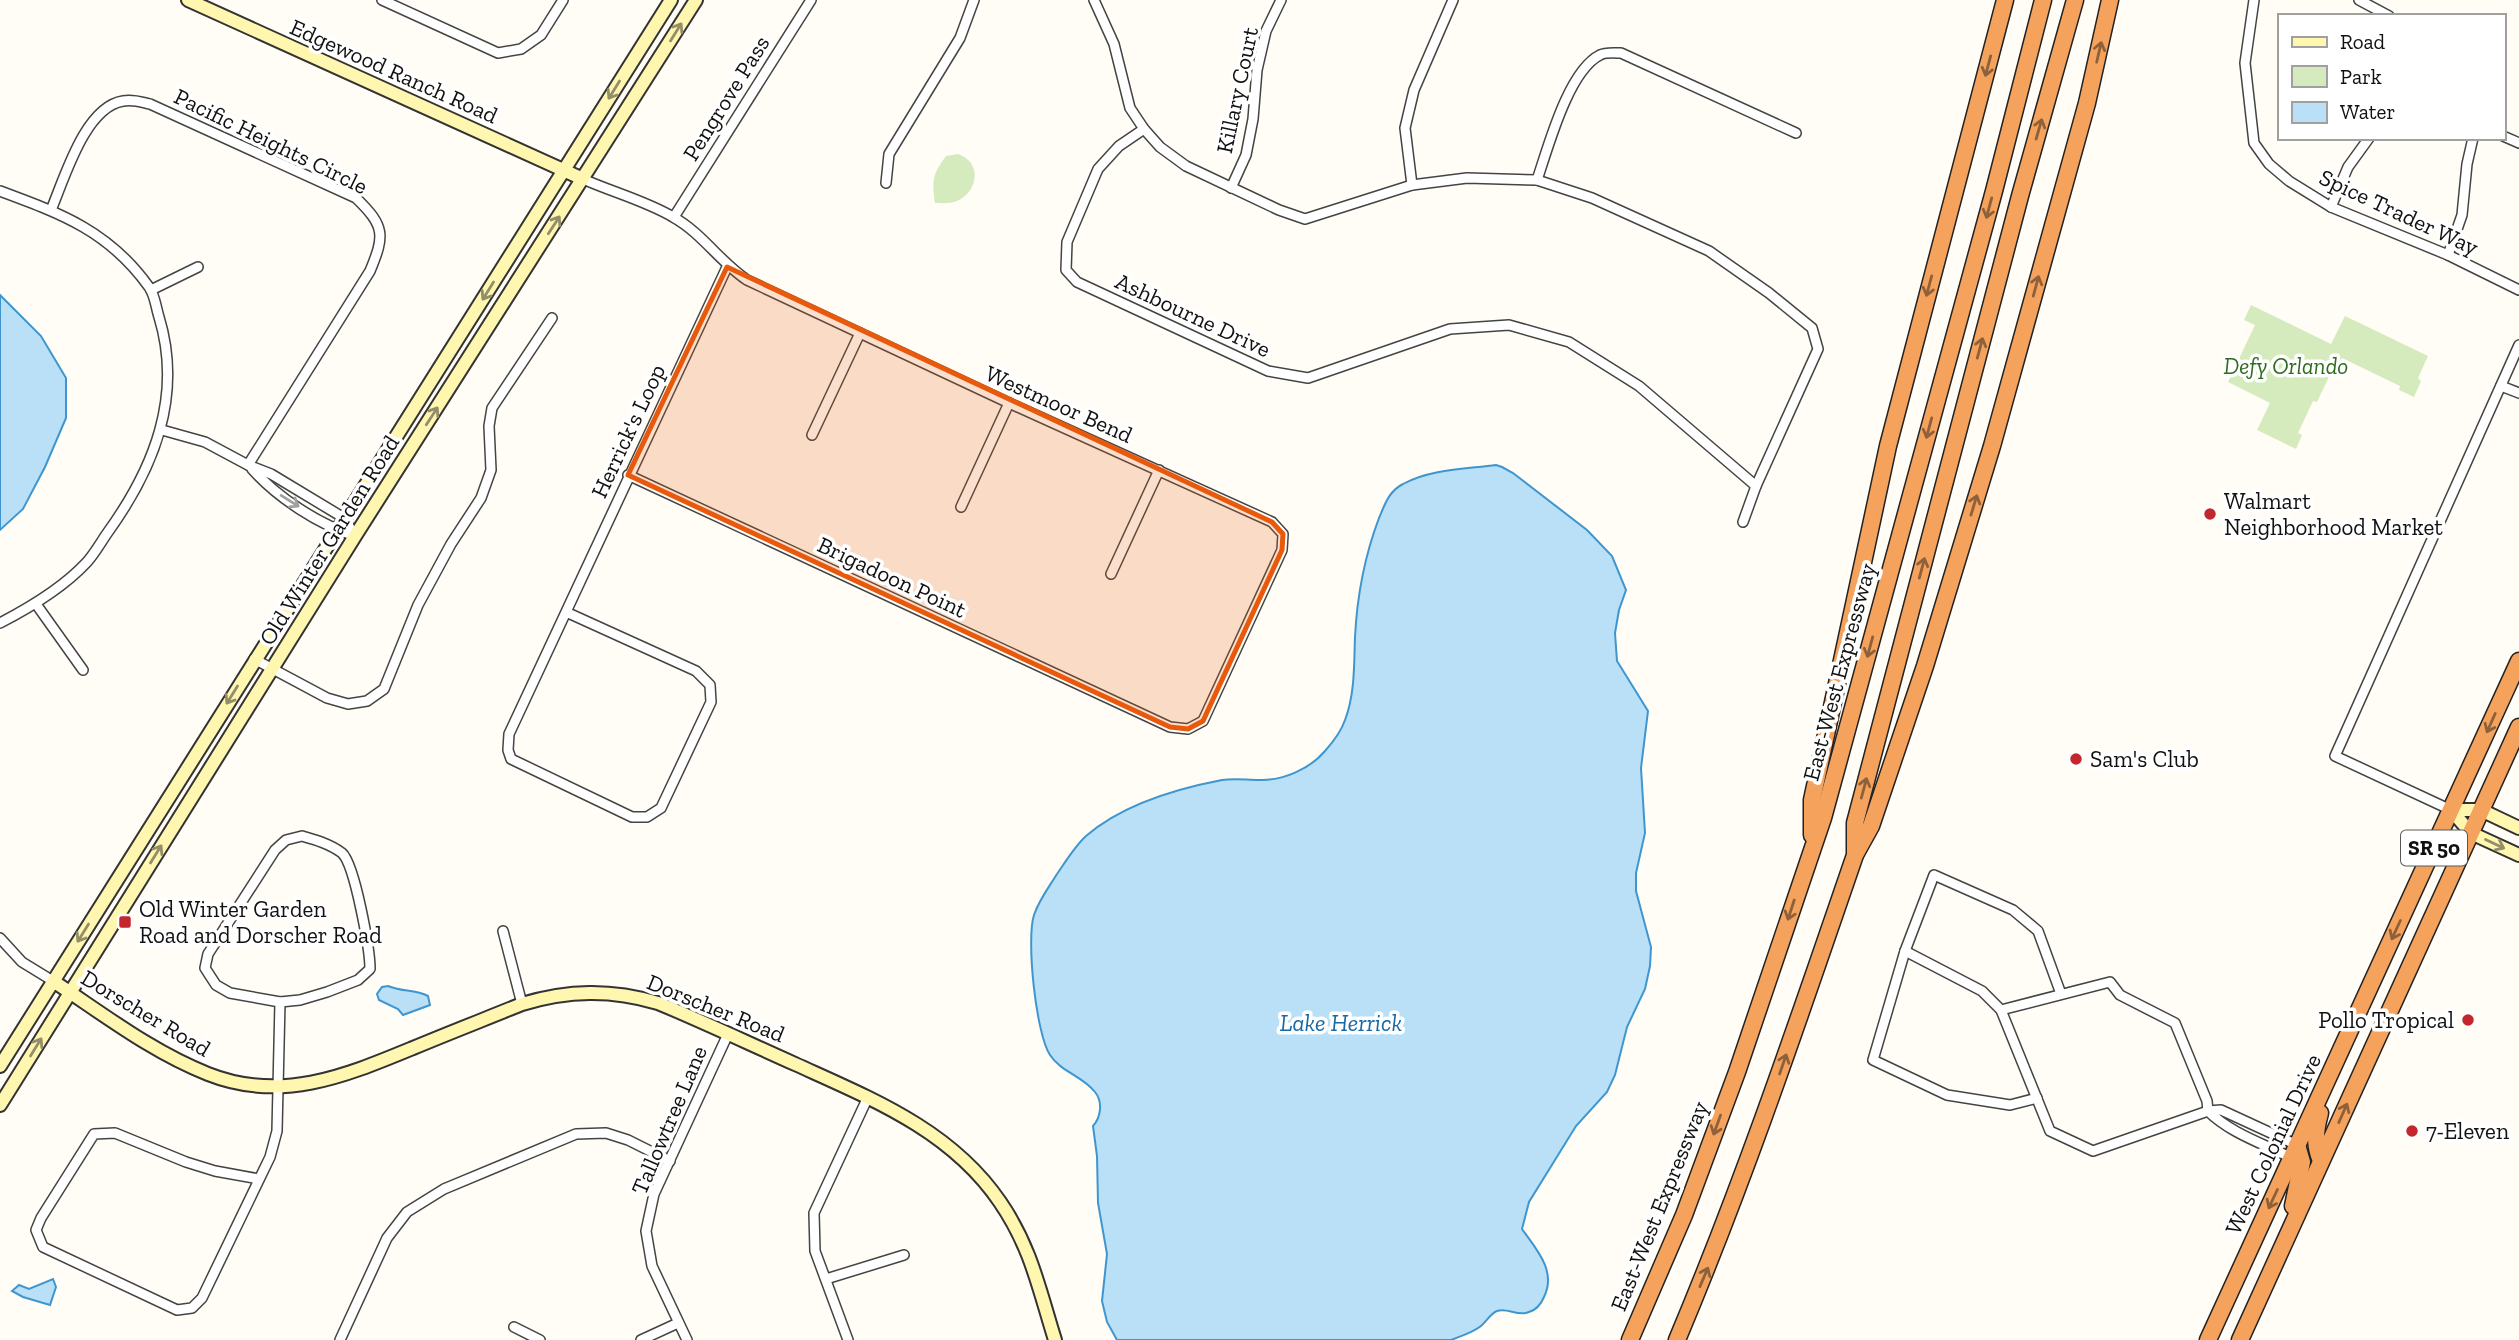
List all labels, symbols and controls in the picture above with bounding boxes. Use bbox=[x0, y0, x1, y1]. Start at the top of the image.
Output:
street label: Edgewood Ranch Road bbox=[286, 13, 503, 130]
legend bbox=[2278, 14, 2505, 140]
one-way arrow bbox=[668, 23, 683, 42]
street label: Killary Court bbox=[1210, 24, 1264, 156]
text: Road bbox=[2340, 29, 2386, 54]
street label: Pengrove Pass bbox=[676, 30, 776, 166]
one-way arrow bbox=[2093, 41, 2106, 63]
one-way arrow bbox=[1981, 54, 1994, 77]
text: Park bbox=[2340, 64, 2382, 89]
one-way arrow bbox=[607, 80, 622, 99]
street label: Pacific Heights Circle bbox=[170, 82, 372, 200]
text: Water bbox=[2340, 99, 2395, 124]
one-way arrow bbox=[2033, 118, 2046, 140]
street label: Spice Trader Way bbox=[2315, 163, 2483, 261]
one-way arrow bbox=[1982, 196, 1995, 219]
one-way arrow bbox=[548, 215, 562, 235]
street label: Ashbourne Drive bbox=[1111, 267, 1275, 363]
one-way arrow bbox=[1922, 274, 1935, 297]
one-way arrow bbox=[2030, 275, 2043, 297]
one-way arrow bbox=[480, 280, 494, 300]
one-way arrow bbox=[1974, 338, 1987, 360]
park label: Defy Orlando bbox=[2224, 352, 2348, 380]
street label: Westmoor Bend bbox=[981, 359, 1137, 449]
street label: Herrick's Loop bbox=[585, 360, 671, 502]
one-way arrow bbox=[425, 407, 439, 427]
one-way arrow bbox=[1922, 417, 1935, 439]
street label: Old Winter Garden Road bbox=[253, 430, 405, 650]
place label: Walmart Neighborhood Market bbox=[2224, 487, 2443, 541]
one-way arrow bbox=[279, 494, 299, 508]
one-way arrow bbox=[1968, 494, 1981, 516]
marker: Walmart Neighborhood Market bbox=[2202, 506, 2218, 522]
street label: Brigadoon Point bbox=[813, 530, 971, 624]
one-way arrow bbox=[1916, 558, 1929, 580]
street label: East-West Expressway bbox=[1797, 560, 1882, 784]
one-way arrow bbox=[1863, 636, 1876, 658]
one-way arrow bbox=[224, 684, 238, 704]
one-way arrow bbox=[2484, 712, 2497, 733]
place label: Sam's Club bbox=[2090, 745, 2199, 773]
marker: Sam's Club bbox=[2068, 751, 2084, 767]
one-way arrow bbox=[1858, 778, 1871, 800]
road number: SR 50 bbox=[2401, 830, 2467, 866]
one-way arrow bbox=[2484, 838, 2505, 851]
one-way arrow bbox=[150, 844, 164, 864]
place label: Old Winter Garden Road and Dorscher Road bbox=[139, 895, 382, 949]
one-way arrow bbox=[1784, 898, 1796, 920]
marker: Old Winter Garden Road and Dorscher Road bbox=[117, 914, 133, 930]
one-way arrow bbox=[2389, 919, 2402, 940]
one-way arrow bbox=[76, 922, 90, 942]
street label: Dorscher Road bbox=[76, 963, 216, 1063]
street label: Dorscher Road bbox=[643, 968, 789, 1048]
place label: Pollo Tropical bbox=[2318, 1006, 2454, 1034]
water label: Lake Herrick bbox=[1280, 1008, 1402, 1037]
marker: Pollo Tropical bbox=[2460, 1012, 2476, 1028]
one-way arrow bbox=[29, 1037, 43, 1057]
street label: Tallowtree Lane bbox=[625, 1041, 713, 1199]
street label: West Colonial Drive bbox=[2219, 1049, 2327, 1239]
one-way arrow bbox=[1777, 1053, 1790, 1075]
street label: East-West Expressway bbox=[1604, 1097, 1714, 1315]
one-way arrow bbox=[2337, 1103, 2350, 1125]
one-way arrow bbox=[1710, 1113, 1723, 1135]
place label: 7-Eleven bbox=[2426, 1117, 2509, 1145]
marker: 7-Eleven bbox=[2404, 1123, 2420, 1139]
one-way arrow bbox=[2266, 1188, 2279, 1209]
one-way arrow bbox=[1698, 1267, 1711, 1288]

